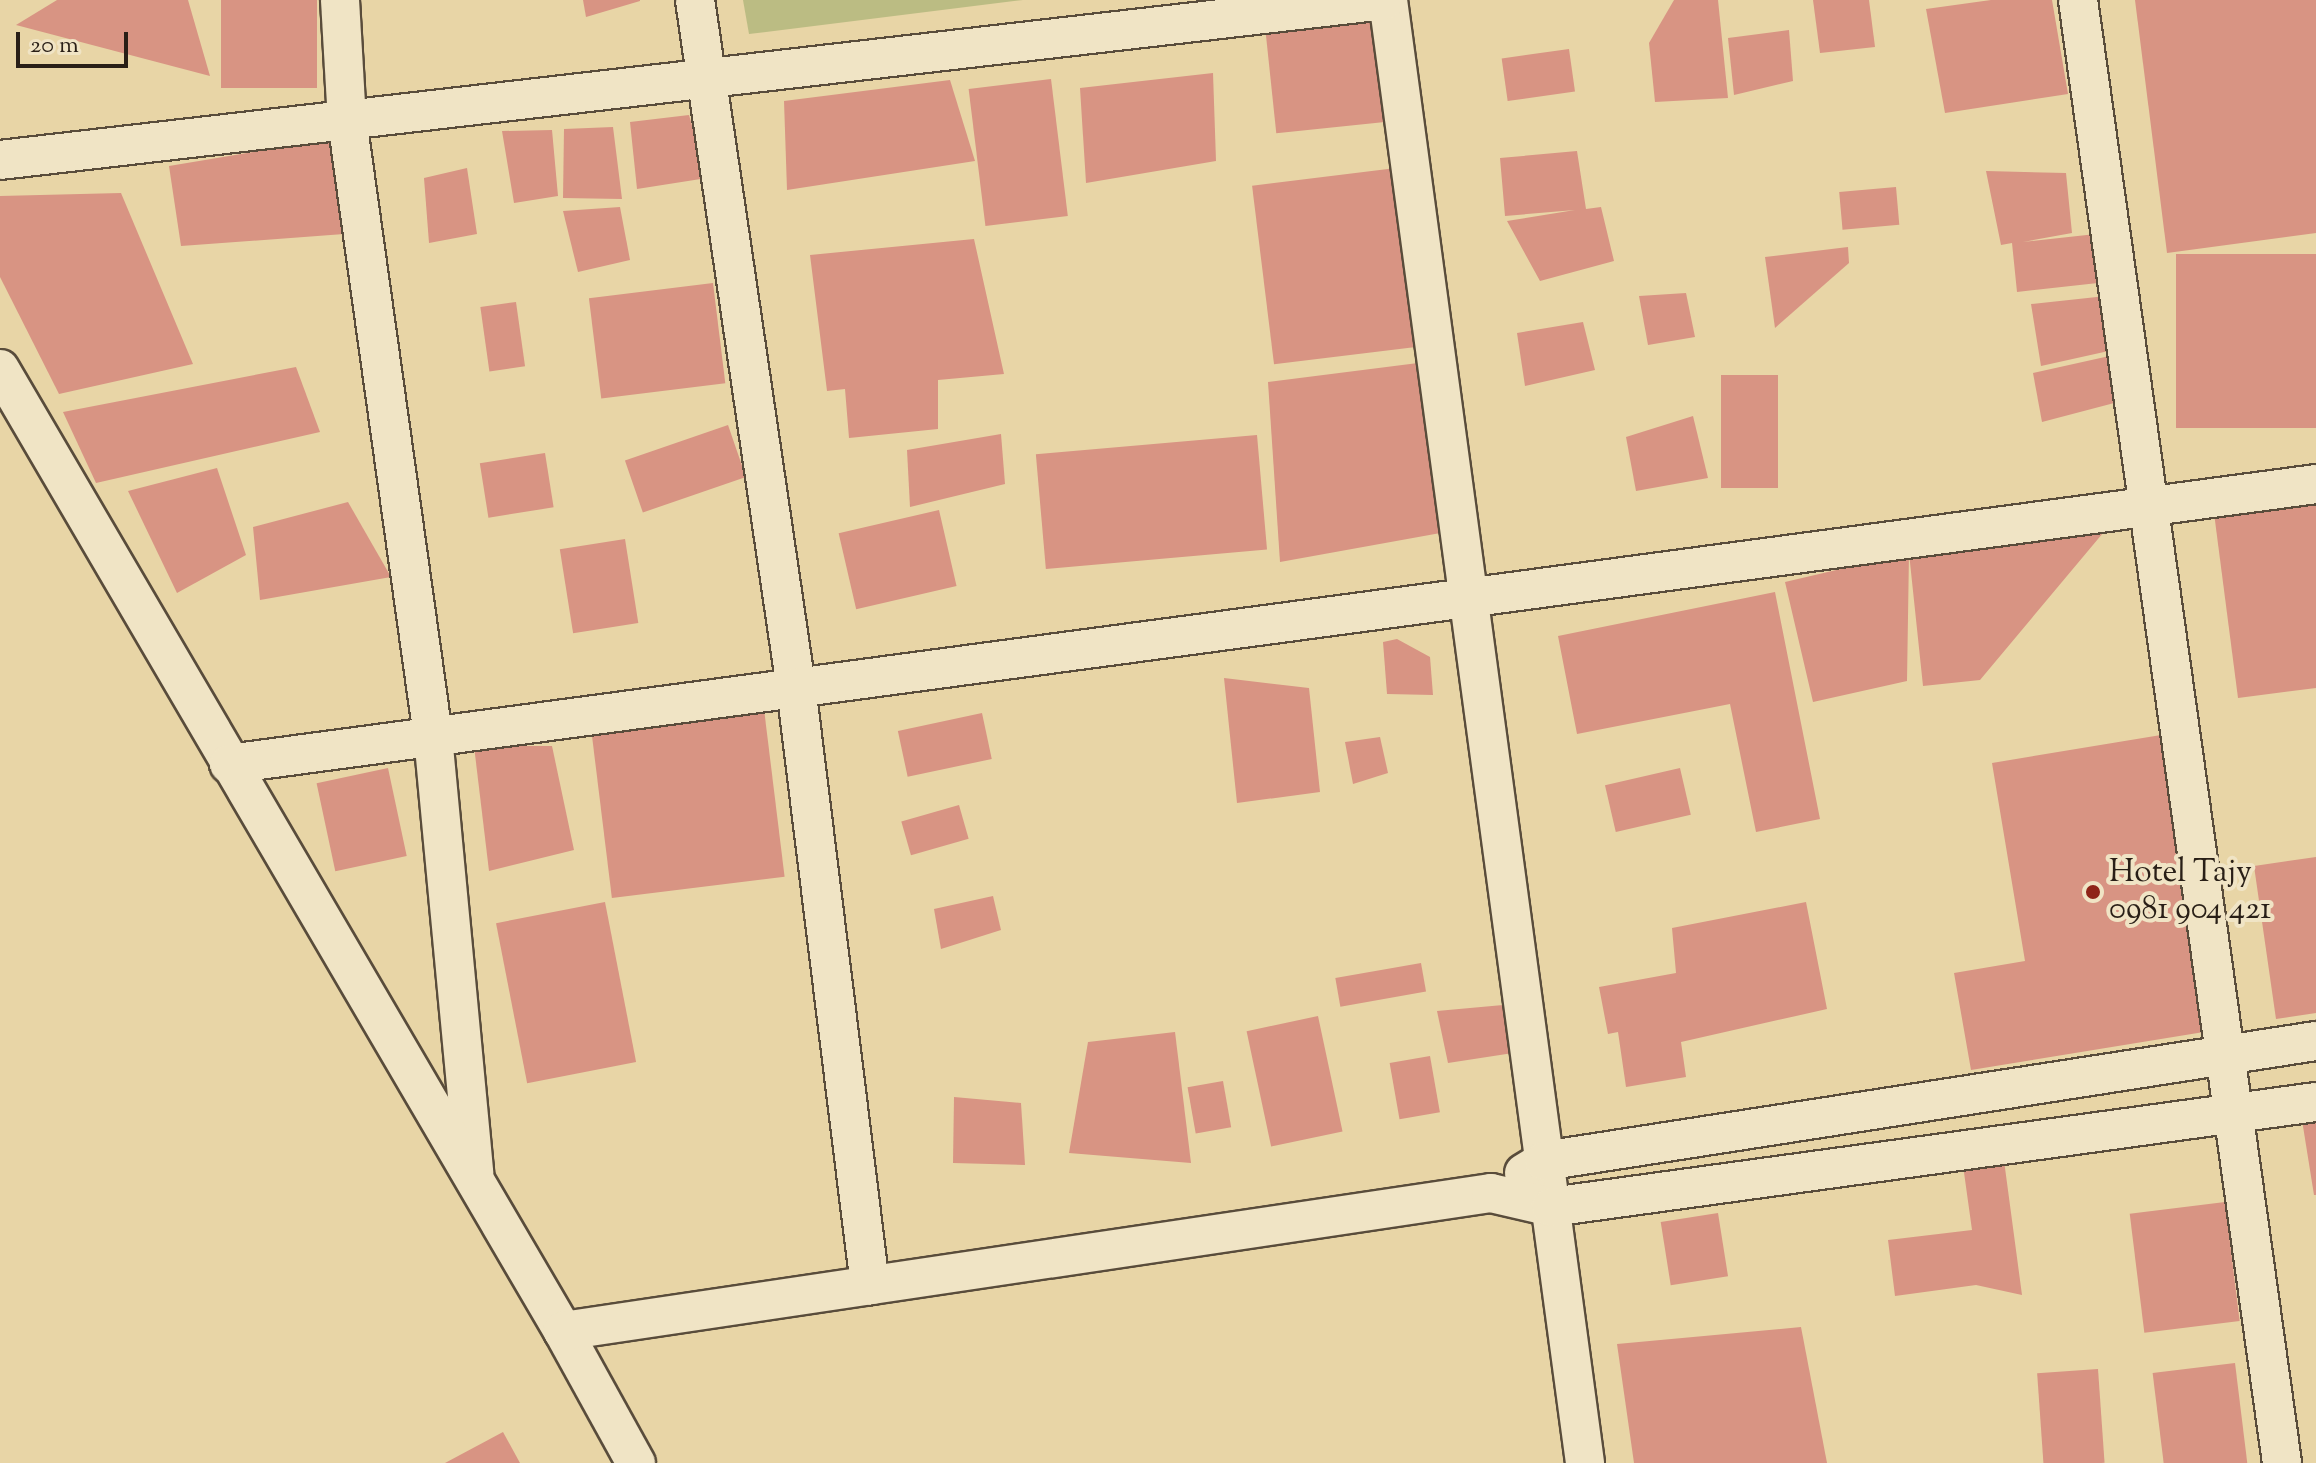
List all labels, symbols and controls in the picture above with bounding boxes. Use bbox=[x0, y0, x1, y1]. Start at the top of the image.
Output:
scale bar bbox=[20, 16, 132, 66]
text: 20 m bbox=[30, 29, 79, 63]
place label: Hotel Tajy 0981 904 421 bbox=[2109, 855, 2271, 930]
marker: Hotel Tajy 0981 904 421 bbox=[2084, 883, 2102, 901]

